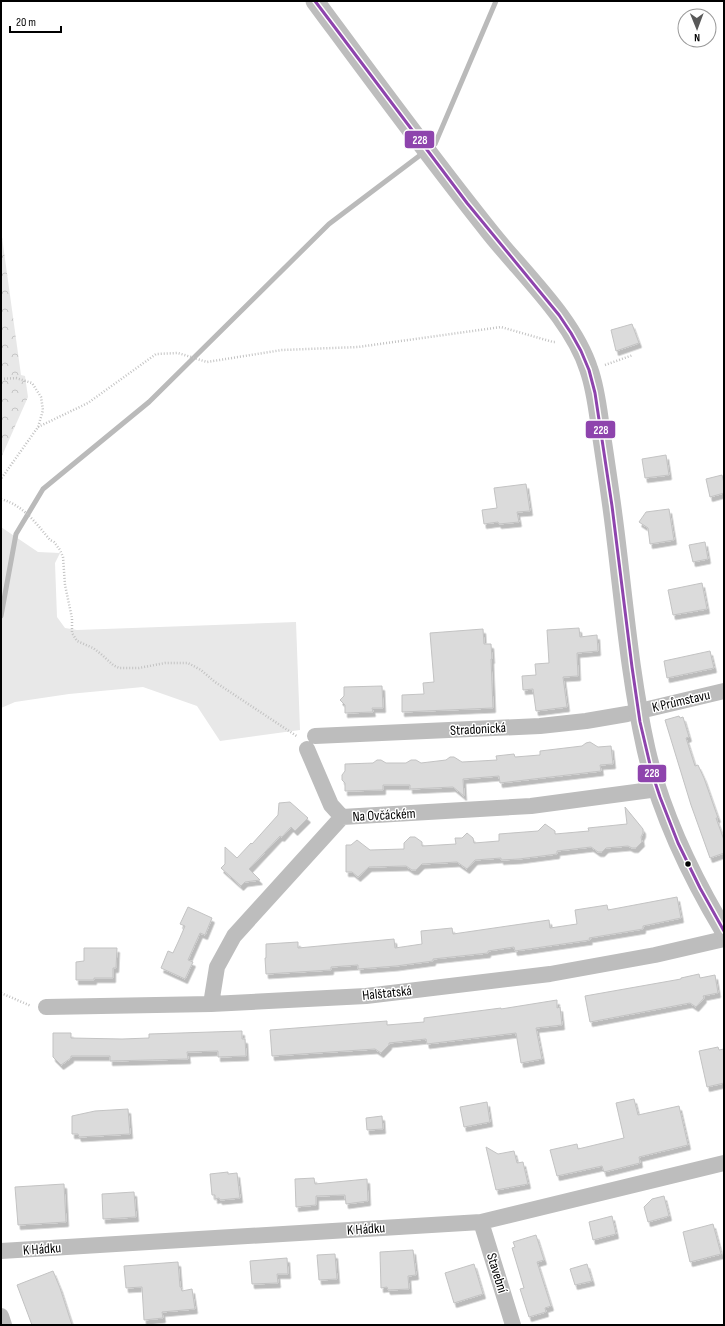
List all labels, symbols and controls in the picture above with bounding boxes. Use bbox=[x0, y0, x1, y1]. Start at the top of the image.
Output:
scale bar bbox=[10, 8, 61, 34]
north arrow bbox=[677, 8, 717, 48]
text: 20 m bbox=[16, 15, 36, 30]
text: N bbox=[694, 31, 700, 44]
line badge: 228 bbox=[404, 130, 435, 149]
text: 228 bbox=[413, 134, 427, 147]
line badge: 228 bbox=[585, 420, 616, 439]
text: 228 bbox=[594, 424, 608, 437]
street label: K Průmstavu bbox=[650, 686, 712, 716]
street label: Stradonická bbox=[450, 719, 506, 739]
line badge: 228 bbox=[637, 764, 667, 783]
text: 228 bbox=[645, 767, 659, 780]
street label: Na Ovčáckém bbox=[352, 805, 416, 825]
unlabelled marker bbox=[683, 859, 693, 869]
street label: Halštatská bbox=[361, 982, 413, 1004]
street label: K Hádku bbox=[346, 1219, 386, 1239]
street label: K Hádku bbox=[22, 1239, 62, 1259]
street label: Stavební bbox=[483, 1251, 511, 1295]

